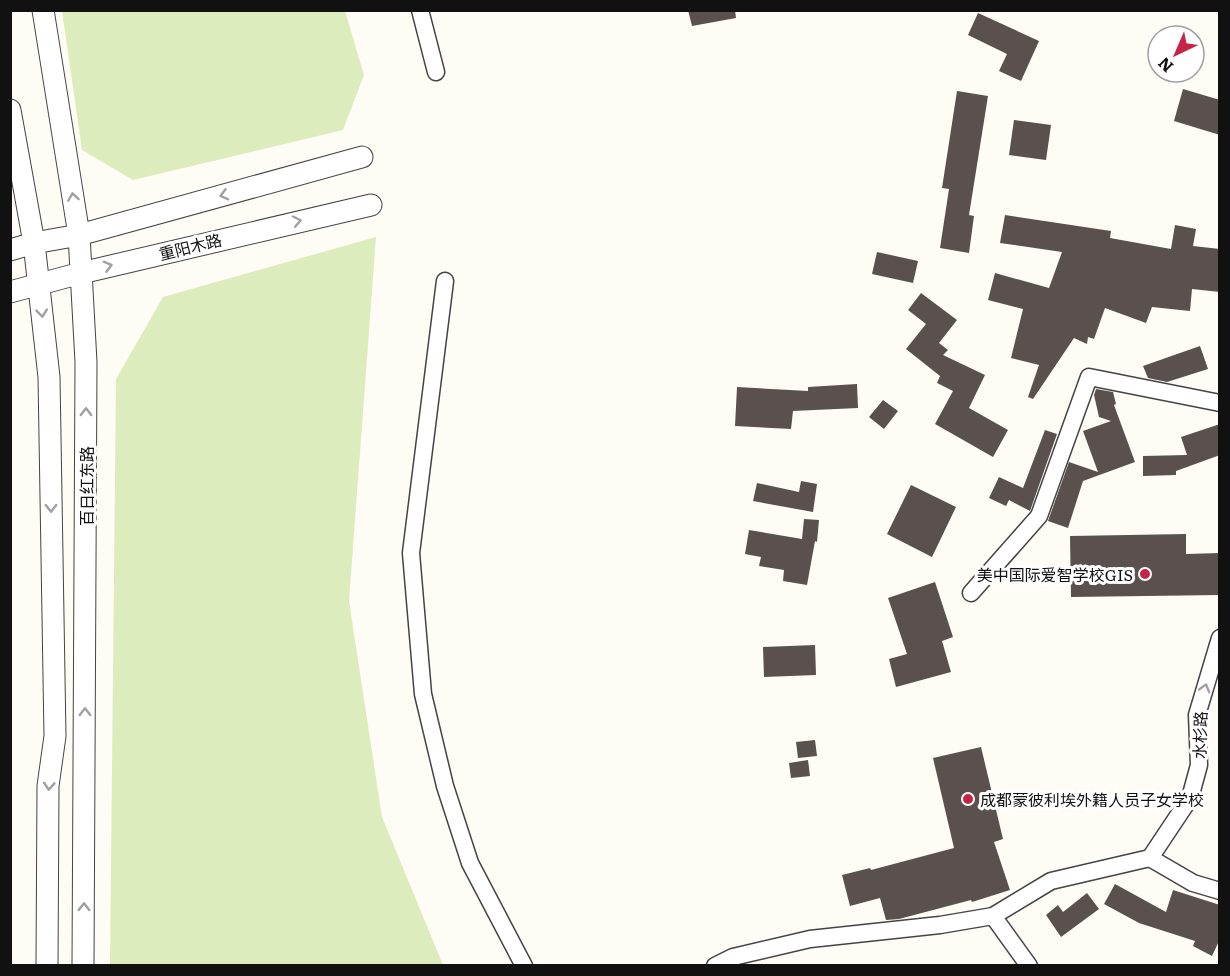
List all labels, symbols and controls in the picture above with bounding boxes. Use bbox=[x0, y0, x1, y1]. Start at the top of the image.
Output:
north arrow bbox=[1146, 24, 1206, 84]
text: N bbox=[1152, 52, 1178, 79]
one-way arrow bbox=[220, 188, 230, 200]
one-way arrow bbox=[68, 192, 80, 201]
one-way arrow bbox=[292, 215, 302, 228]
street label: 重阳木路 bbox=[156, 227, 224, 265]
one-way arrow bbox=[102, 261, 112, 274]
one-way arrow bbox=[35, 308, 47, 318]
one-way arrow bbox=[80, 408, 92, 417]
street label: 百日红东路 bbox=[74, 446, 98, 526]
one-way arrow bbox=[45, 503, 57, 512]
place label: 美中国际爱智学校GIS bbox=[977, 562, 1133, 586]
marker: 美中国际爱智学校GIS bbox=[1138, 567, 1152, 581]
one-way arrow bbox=[1198, 683, 1210, 694]
one-way arrow bbox=[79, 708, 91, 717]
street label: 水杉路 bbox=[1186, 711, 1212, 759]
one-way arrow bbox=[43, 782, 56, 791]
place label: 成都蒙彼利埃外籍人员子女学校 bbox=[980, 787, 1204, 811]
marker: 成都蒙彼利埃外籍人员子女学校 bbox=[961, 792, 975, 806]
one-way arrow bbox=[78, 903, 90, 912]

